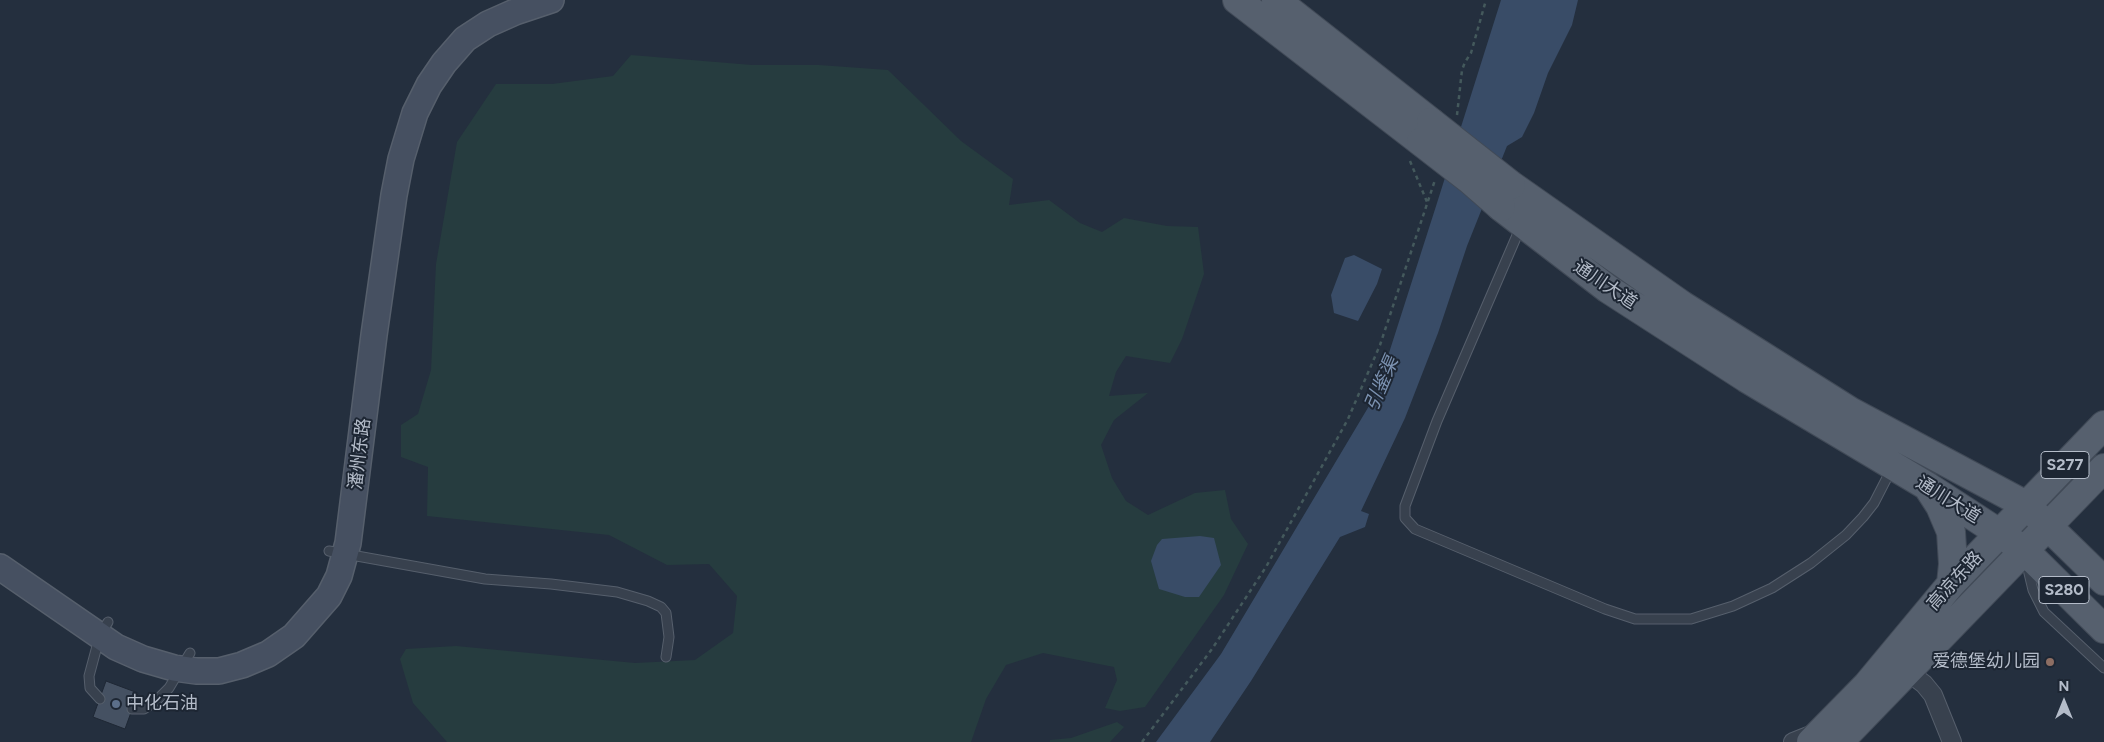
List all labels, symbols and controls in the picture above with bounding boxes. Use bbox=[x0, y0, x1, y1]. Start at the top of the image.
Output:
street label: 通川大道 bbox=[1569, 256, 1641, 314]
water label: 引鉴渠 bbox=[1360, 353, 1404, 415]
street label: 潘州东路 bbox=[345, 417, 375, 491]
road number: S277 bbox=[2041, 452, 2089, 478]
street label: 通川大道 bbox=[1912, 472, 1984, 528]
street label: 高凉东路 bbox=[1923, 547, 1987, 615]
road number: S280 bbox=[2039, 576, 2089, 604]
place label: 爱德堡幼儿园 bbox=[1932, 651, 2040, 673]
marker: 爱德堡幼儿园 bbox=[2044, 656, 2056, 668]
north arrow bbox=[2039, 677, 2089, 727]
text: N bbox=[2059, 678, 2069, 695]
place label: 中化石油 bbox=[126, 693, 198, 715]
marker: 中化石油 bbox=[110, 698, 122, 710]

